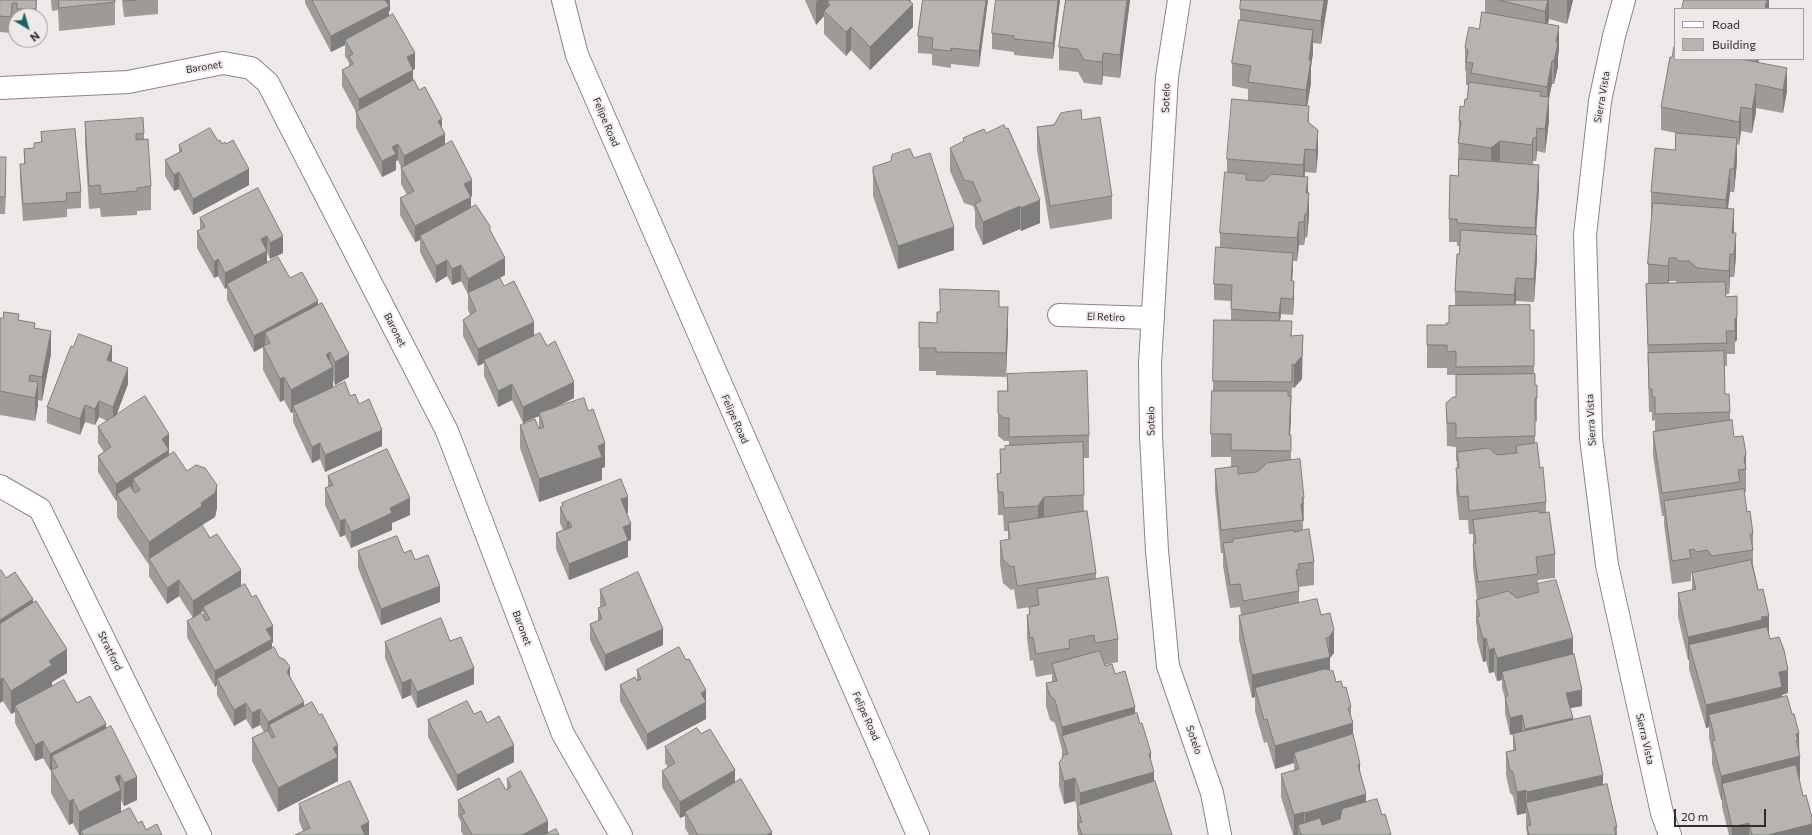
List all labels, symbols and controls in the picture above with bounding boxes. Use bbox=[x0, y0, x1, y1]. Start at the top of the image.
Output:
north arrow bbox=[8, 8, 48, 48]
legend bbox=[1674, 8, 1804, 60]
text: Road bbox=[1712, 17, 1740, 31]
text: N bbox=[28, 29, 42, 45]
text: Building bbox=[1712, 37, 1756, 51]
street label: Baronet bbox=[185, 58, 223, 76]
street label: Sierra Vista bbox=[1592, 70, 1612, 124]
street label: Sotelo bbox=[1159, 83, 1173, 113]
street label: Felipe Road bbox=[590, 96, 622, 148]
street label: El Retiro bbox=[1087, 310, 1125, 324]
street label: Baronet bbox=[381, 311, 409, 349]
street label: Felipe Road bbox=[719, 393, 751, 445]
street label: Sierra Vista bbox=[1584, 394, 1598, 446]
street label: Sotelo bbox=[1145, 406, 1157, 436]
street label: Baronet bbox=[510, 609, 534, 647]
street label: Stratford bbox=[95, 629, 125, 673]
street label: Felipe Road bbox=[850, 690, 882, 742]
street label: Sierra Vista bbox=[1633, 712, 1657, 766]
street label: Sotelo bbox=[1184, 724, 1204, 756]
scale bar bbox=[1676, 801, 1768, 827]
text: 20 m bbox=[1681, 809, 1708, 823]

